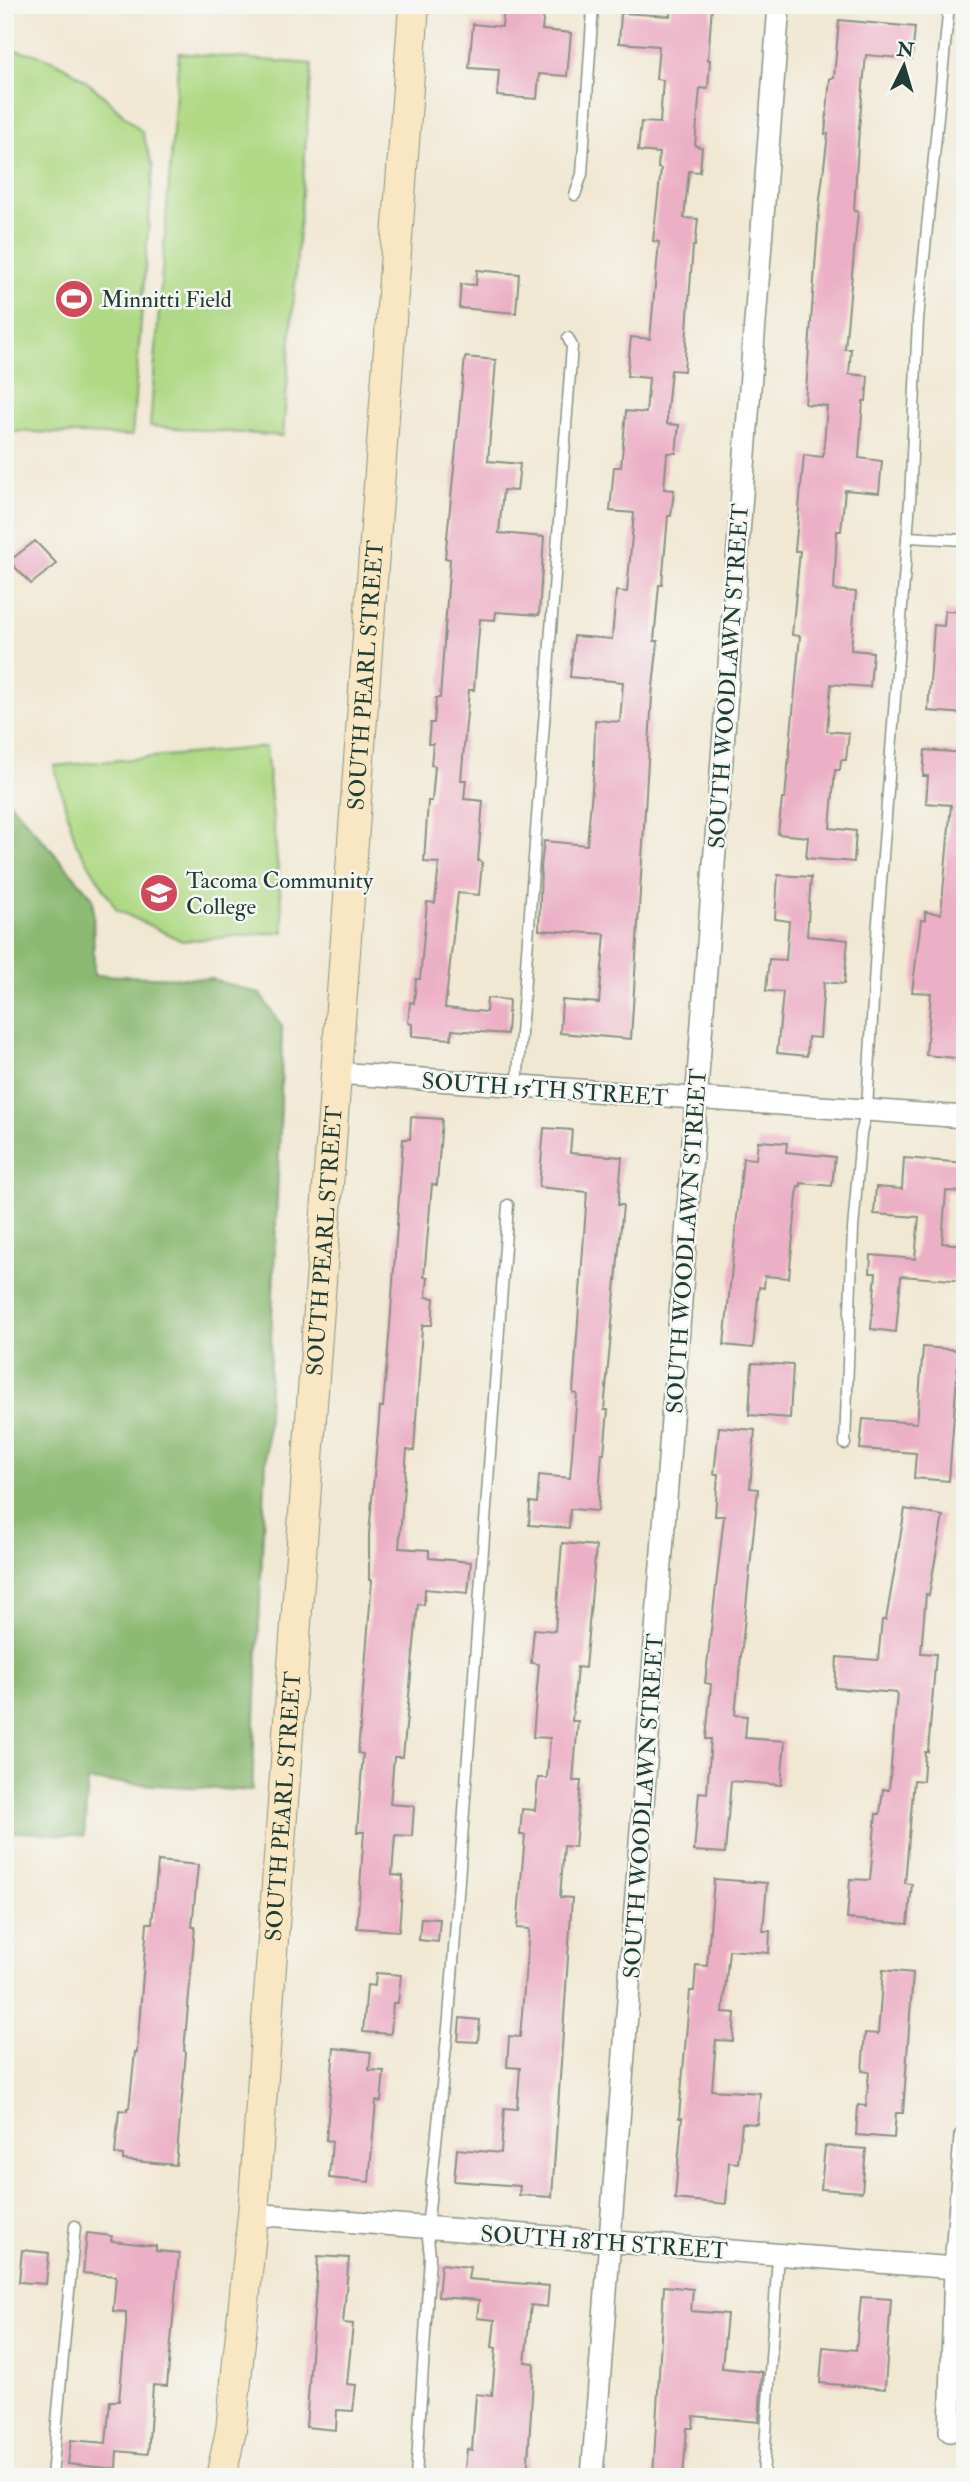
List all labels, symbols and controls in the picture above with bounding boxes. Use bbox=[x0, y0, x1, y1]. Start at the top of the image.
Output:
north arrow bbox=[869, 32, 939, 102]
text: N bbox=[895, 37, 916, 63]
sports icon: Minnitti Field bbox=[53, 278, 95, 320]
place label: Minnitti Field bbox=[101, 285, 232, 314]
street label: SOUTH WOODLAWN STREET bbox=[702, 503, 755, 850]
street label: SOUTH PEARL STREET bbox=[341, 539, 390, 811]
place label: Tacoma Community College bbox=[186, 866, 374, 921]
school or university icon: Tacoma Community College bbox=[138, 872, 180, 914]
street label: SOUTH 15TH STREET bbox=[421, 1066, 669, 1113]
street label: SOUTH WOODLAWN STREET bbox=[660, 1068, 713, 1415]
street label: SOUTH PEARL STREET bbox=[300, 1105, 349, 1377]
street label: SOUTH WOODLAWN STREET bbox=[617, 1633, 670, 1980]
street label: SOUTH PEARL STREET bbox=[259, 1670, 308, 1942]
street label: SOUTH 18TH STREET bbox=[479, 2219, 729, 2266]

